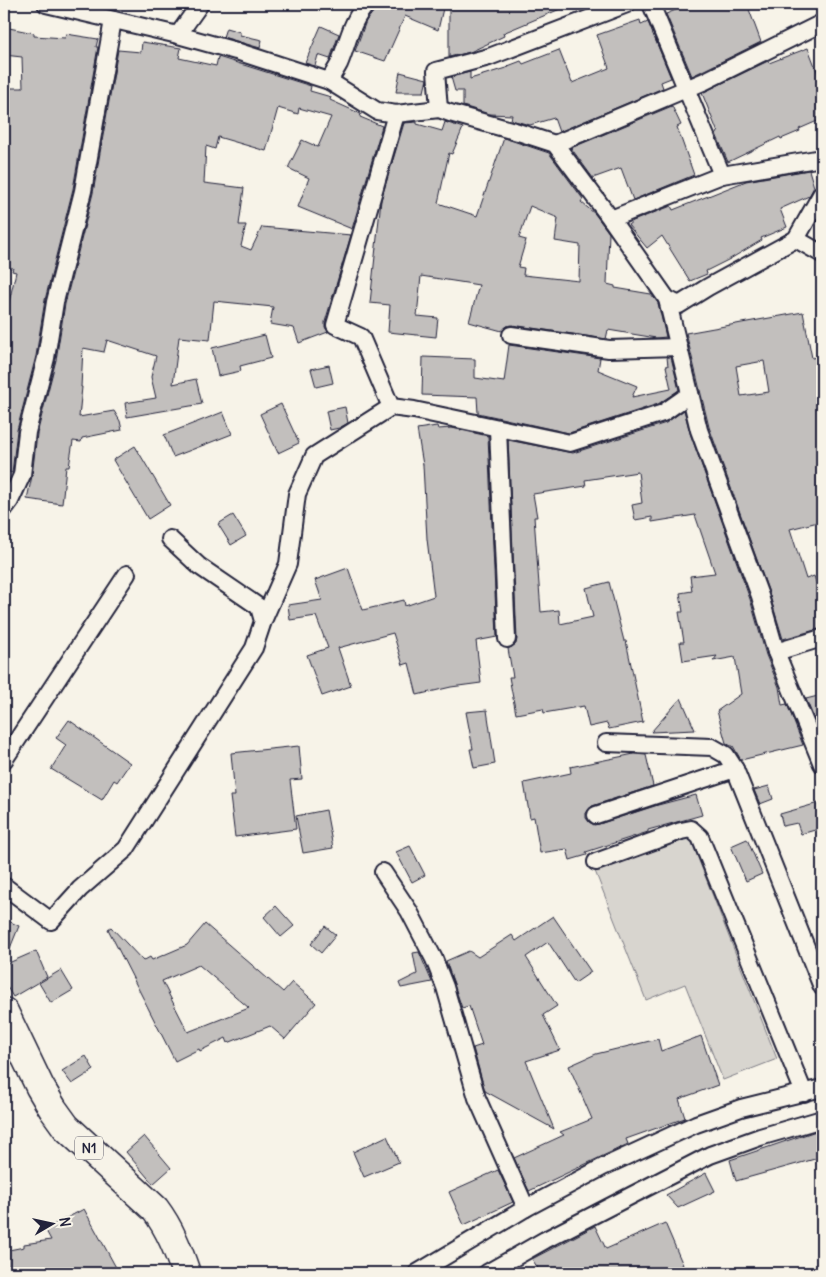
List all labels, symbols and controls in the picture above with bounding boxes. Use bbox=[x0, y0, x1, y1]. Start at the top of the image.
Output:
road number: N1 bbox=[75, 1136, 103, 1160]
north arrow bbox=[28, 1200, 78, 1250]
text: N bbox=[55, 1216, 74, 1228]

